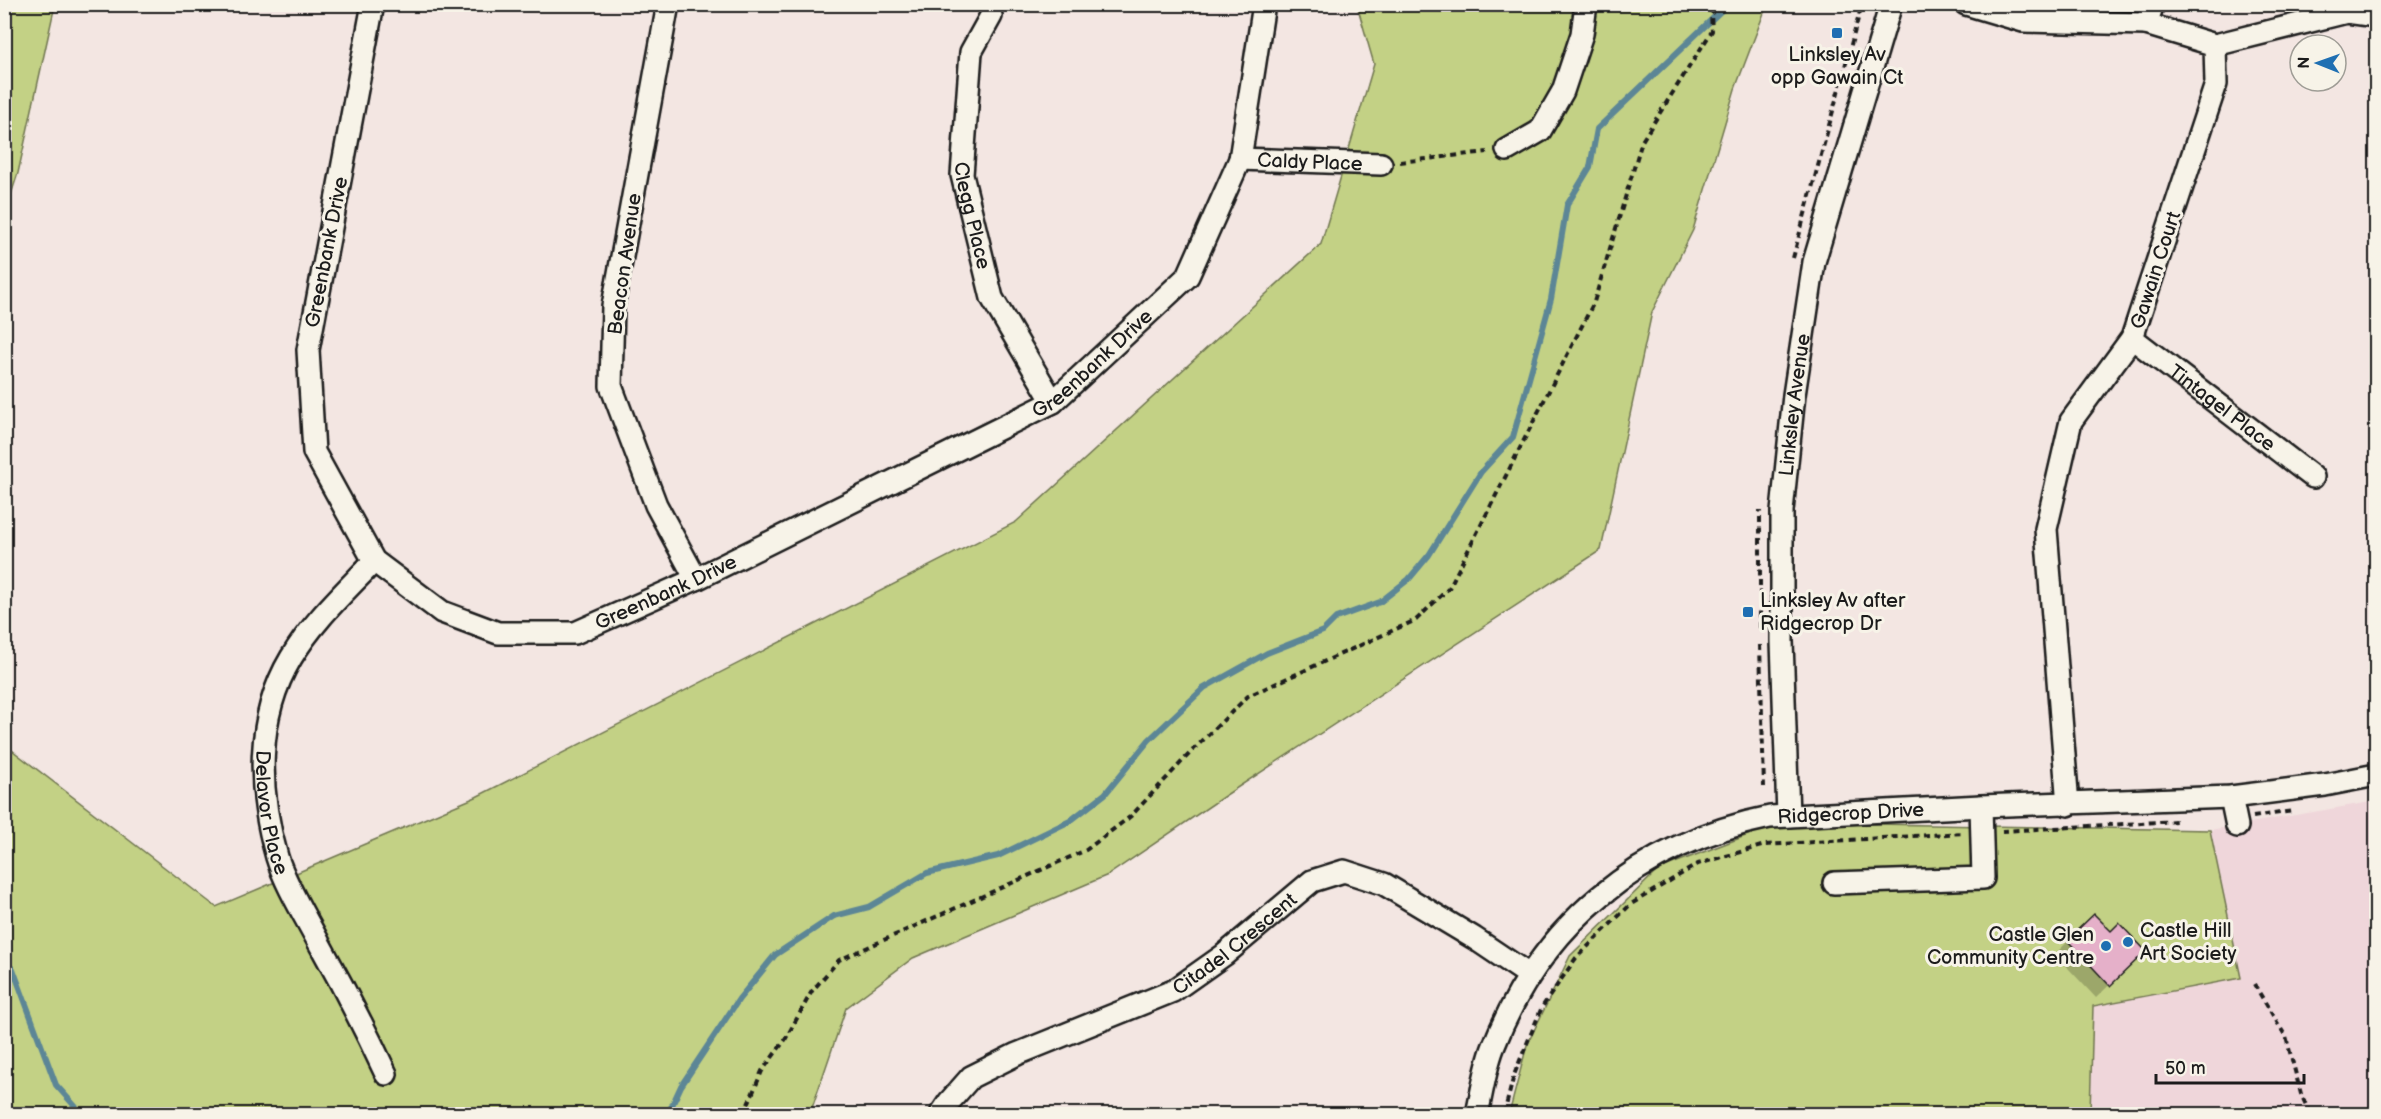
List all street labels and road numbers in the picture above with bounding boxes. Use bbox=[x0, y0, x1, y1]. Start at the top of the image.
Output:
street label: Caldy Place bbox=[1257, 149, 1363, 176]
street label: Clegg Place bbox=[949, 161, 996, 272]
street label: Greenbank Drive bbox=[301, 175, 353, 330]
street label: Beacon Avenue bbox=[603, 192, 647, 336]
street label: Gawain Court bbox=[2126, 208, 2186, 332]
street label: Greenbank Drive bbox=[1028, 304, 1158, 423]
street label: Linksley Avenue bbox=[1775, 332, 1816, 477]
street label: Tintagel Place bbox=[2164, 360, 2280, 457]
street label: Greenbank Drive bbox=[591, 550, 741, 636]
street label: Delavor Place bbox=[250, 750, 293, 879]
street label: Ridgecrop Drive bbox=[1777, 798, 1925, 830]
street label: Citadel Crescent bbox=[1168, 888, 1302, 1001]

